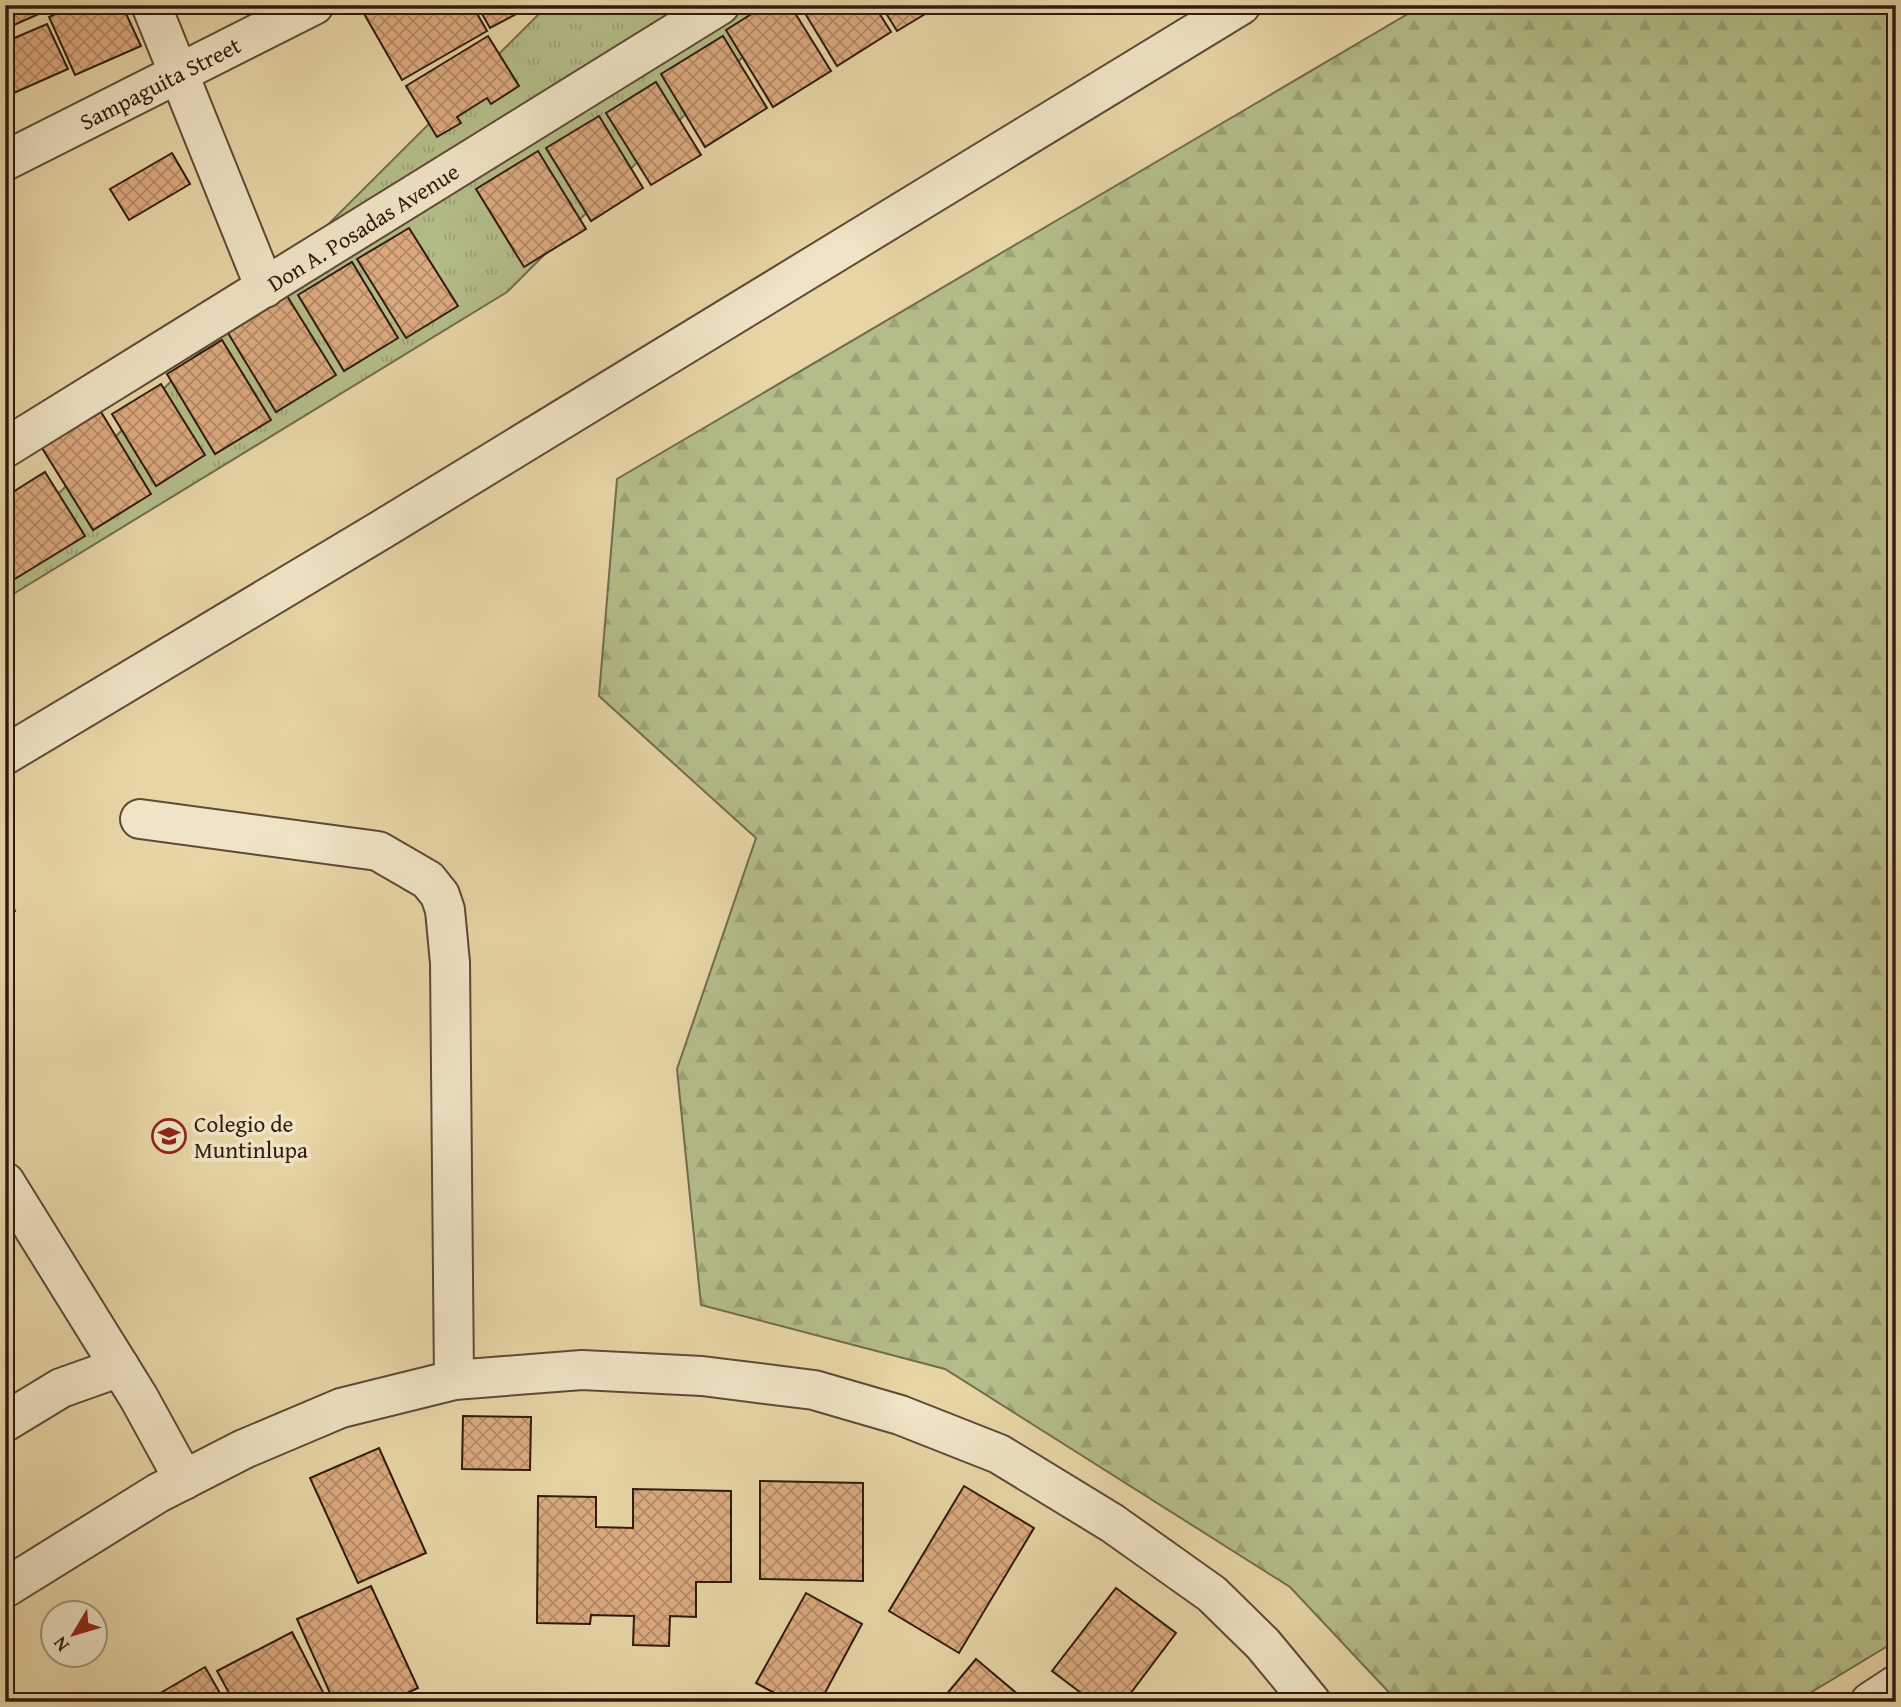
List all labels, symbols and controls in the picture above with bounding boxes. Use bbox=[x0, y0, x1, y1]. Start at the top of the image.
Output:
street label: Sampaguita Street bbox=[74, 28, 246, 138]
street label: Don A. Posadas Avenue bbox=[261, 155, 465, 299]
place label: Colegio de Muntinlupa bbox=[194, 1107, 308, 1166]
school or university icon: Colegio de Muntinlupa bbox=[150, 1117, 188, 1155]
north arrow bbox=[38, 1598, 108, 1668]
text: N bbox=[45, 1631, 76, 1658]

